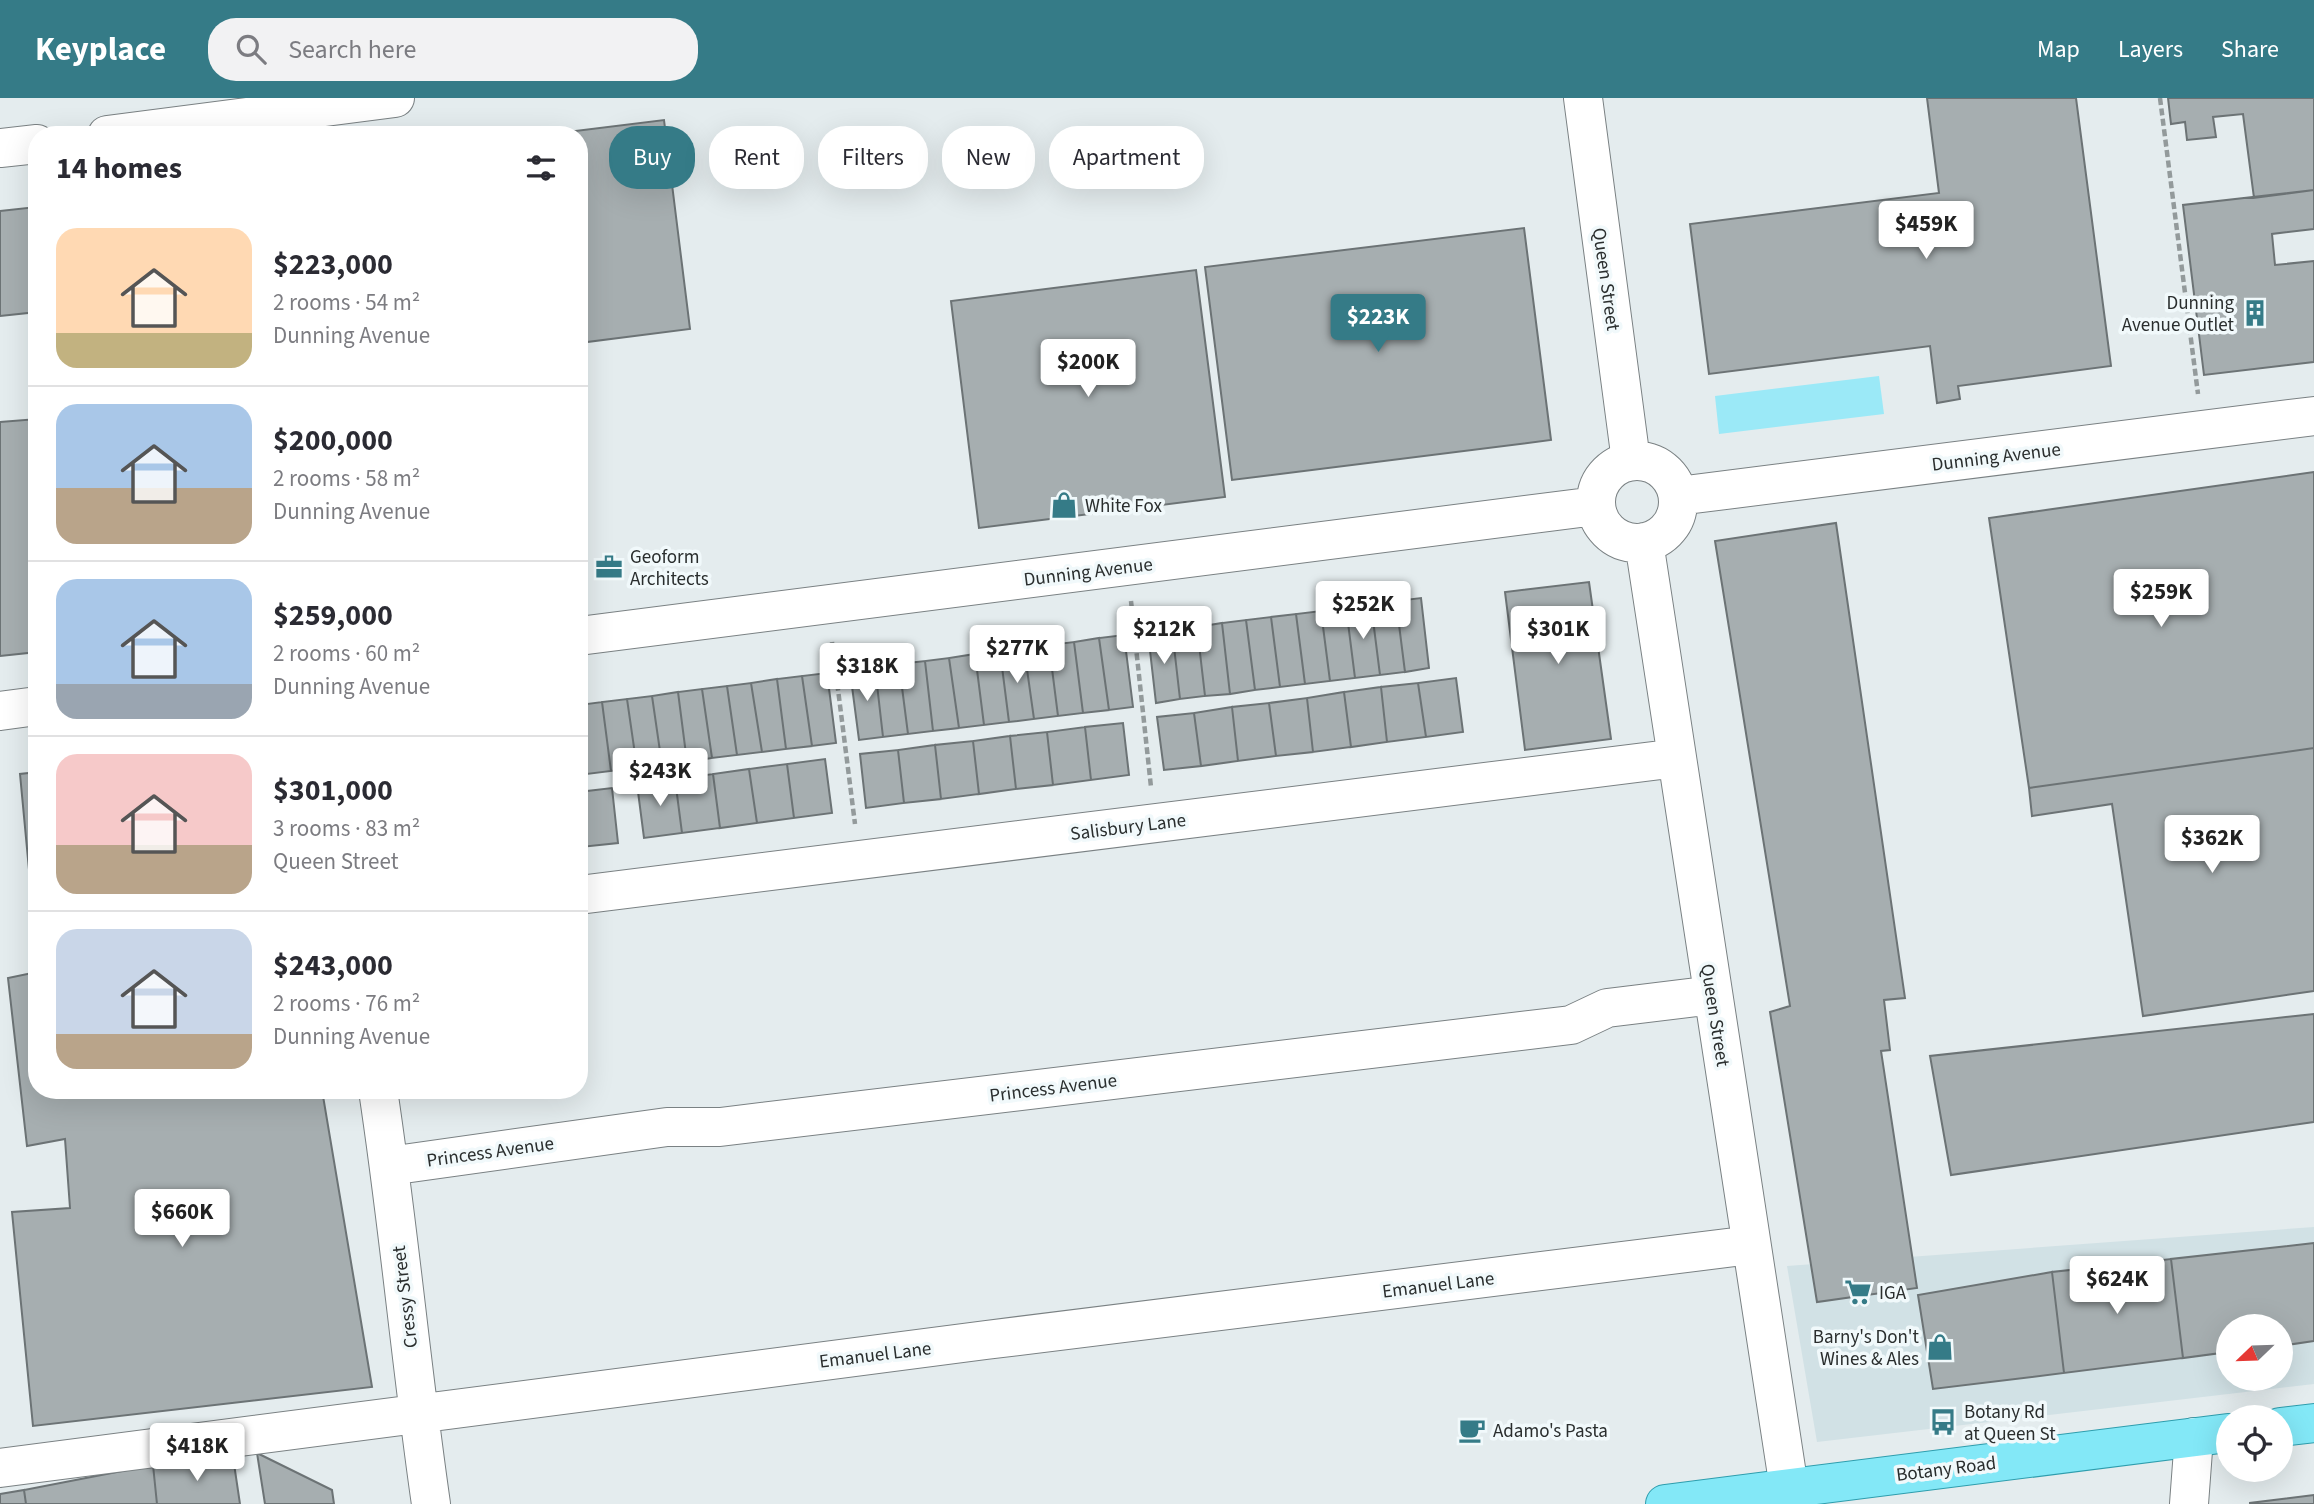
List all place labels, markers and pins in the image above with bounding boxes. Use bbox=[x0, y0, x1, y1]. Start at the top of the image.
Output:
pin: $459K bbox=[1877, 202, 1975, 261]
place label: Dunning Avenue Outlet bbox=[2122, 290, 2235, 339]
pin: $223K bbox=[1329, 294, 1427, 354]
building icon: Dunning Avenue Outlet bbox=[2240, 298, 2270, 328]
pin: $200K bbox=[1039, 340, 1137, 399]
shop icon: White Fox bbox=[1049, 490, 1079, 520]
place label: White Fox bbox=[1085, 493, 1162, 520]
place label: Geoform Architects bbox=[630, 544, 709, 593]
office icon: Geoform Architects bbox=[594, 552, 624, 582]
pin: $259K bbox=[2112, 570, 2210, 629]
pin: $252K bbox=[1314, 582, 1412, 641]
pin: $212K bbox=[1115, 606, 1213, 666]
pin: $301K bbox=[1509, 606, 1607, 666]
pin: $277K bbox=[968, 626, 1066, 685]
pin: $318K bbox=[818, 644, 916, 703]
pin: $243K bbox=[611, 748, 709, 808]
pin: $362K bbox=[2163, 816, 2261, 875]
pin: $660K bbox=[133, 1190, 231, 1249]
pin: $624K bbox=[2068, 1256, 2166, 1316]
supermarket icon: IGA bbox=[1843, 1277, 1873, 1307]
place label: IGA bbox=[1879, 1280, 1907, 1307]
place label: Barny's Don't Wines & Ales bbox=[1813, 1324, 1920, 1373]
shop icon: Barny's Don't Wines & Ales bbox=[1925, 1332, 1955, 1362]
place label: Botany Rd at Queen St bbox=[1964, 1399, 2056, 1448]
bus stop icon: Botany Rd at Queen St bbox=[1928, 1407, 1958, 1437]
cafe icon: Adamo's Pasta bbox=[1457, 1415, 1487, 1445]
place label: Adamo's Pasta bbox=[1493, 1418, 1608, 1445]
pin: $418K bbox=[148, 1424, 246, 1483]

